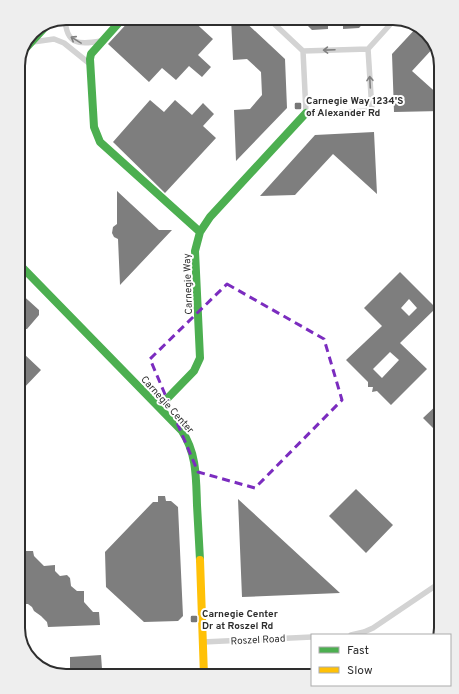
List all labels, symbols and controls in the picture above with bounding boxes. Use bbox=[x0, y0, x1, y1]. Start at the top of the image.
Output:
one-way arrow bbox=[70, 35, 82, 43]
one-way arrow bbox=[323, 46, 336, 54]
one-way arrow bbox=[366, 76, 373, 89]
place label: Carnegie Way 1234'S of Alexander Rd bbox=[306, 95, 403, 120]
marker: Carnegie Way 1234'S of Alexander Rd bbox=[293, 101, 303, 111]
street label: Carnegie Way bbox=[181, 253, 196, 315]
street label: Carnegie Center bbox=[137, 373, 196, 437]
place label: Carnegie Center Dr at Roszel Rd bbox=[202, 608, 279, 633]
marker: Carnegie Center Dr at Roszel Rd bbox=[189, 614, 199, 624]
street label: Roszel Road bbox=[230, 633, 286, 648]
legend bbox=[311, 634, 451, 686]
text: Fast bbox=[347, 643, 369, 659]
text: Slow bbox=[347, 663, 373, 679]

